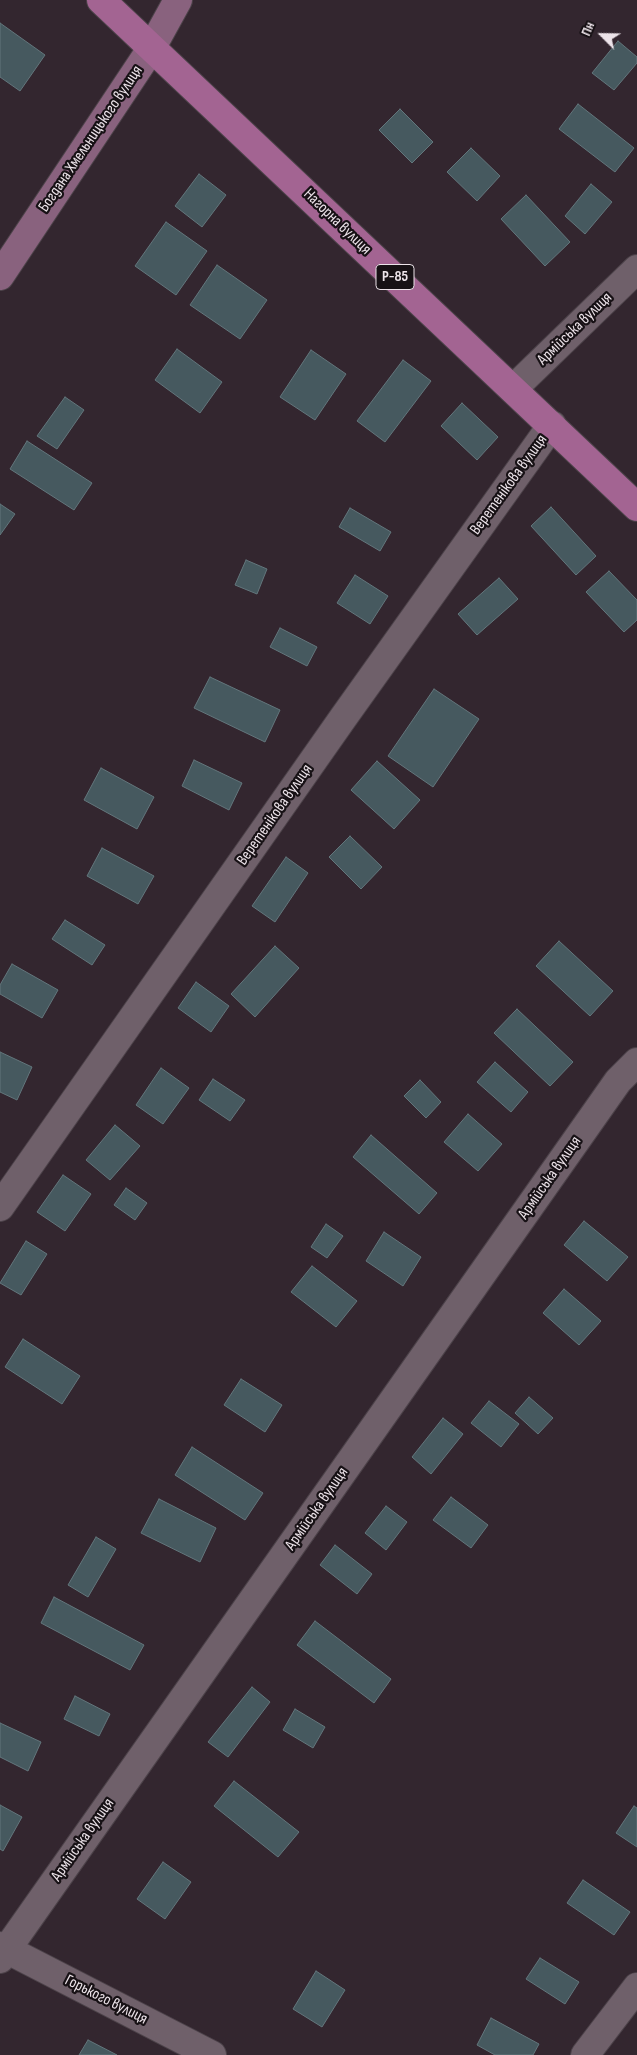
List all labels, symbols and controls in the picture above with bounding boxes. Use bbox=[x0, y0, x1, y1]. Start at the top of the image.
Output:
north arrow bbox=[577, 10, 627, 60]
text: Пн bbox=[577, 19, 598, 39]
street label: Богдана Хмельницького вулиця bbox=[35, 62, 147, 216]
street label: Нагорна вулиця bbox=[299, 185, 375, 259]
road number: Р-85 bbox=[376, 264, 414, 290]
street label: Армійська вулиця bbox=[534, 289, 616, 369]
street label: Веретенікова вулиця bbox=[466, 431, 552, 539]
street label: Веретенікова вулиця bbox=[233, 761, 317, 869]
street label: Армійська вулиця bbox=[514, 1133, 586, 1223]
street label: Армійська вулиця bbox=[281, 1464, 353, 1554]
street label: Армійська вулиця bbox=[47, 1795, 119, 1885]
street label: Горького вулиця bbox=[62, 1971, 150, 2029]

